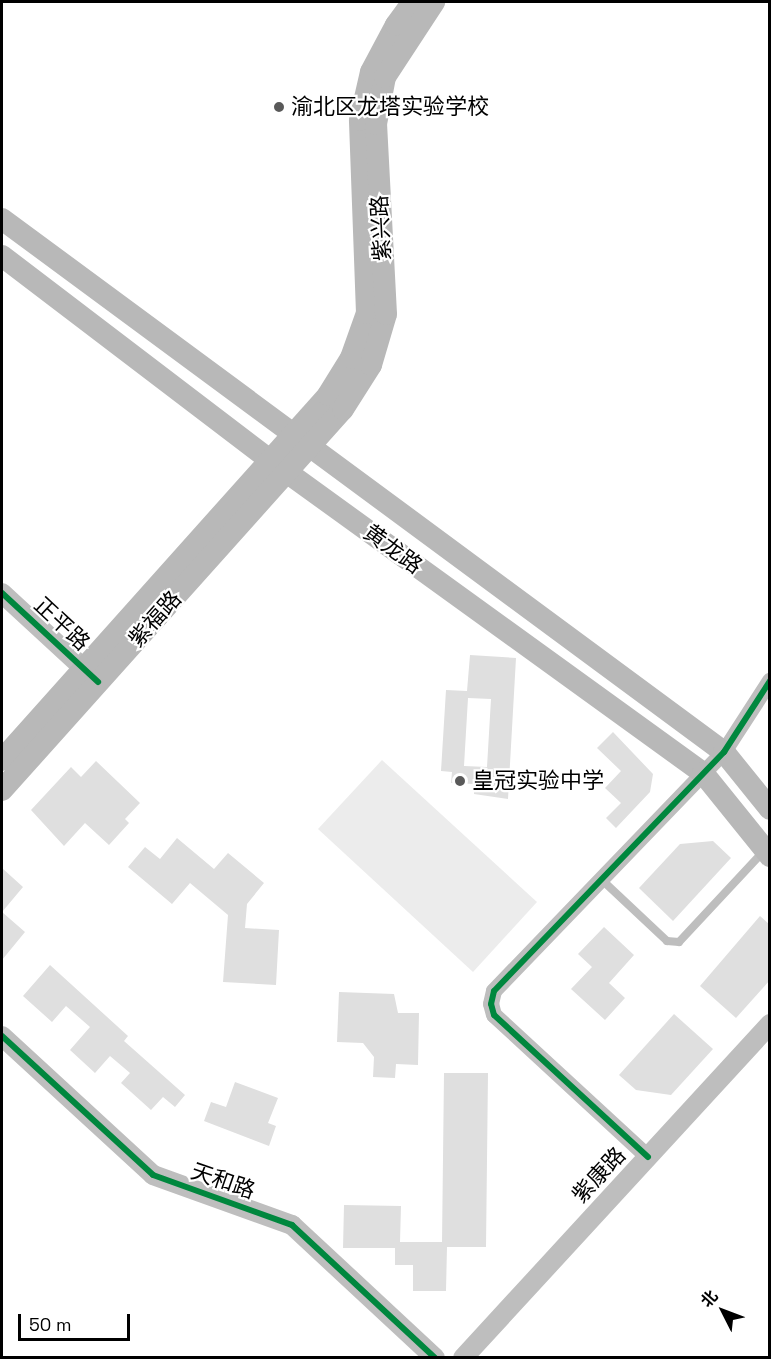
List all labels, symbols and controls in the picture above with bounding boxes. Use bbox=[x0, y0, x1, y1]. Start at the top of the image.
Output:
place label: 渝北区龙塔实验学校 bbox=[291, 94, 489, 120]
marker: 渝北区龙塔实验学校 bbox=[272, 100, 286, 114]
street label: 紫兴路 bbox=[366, 194, 396, 262]
street label: 黄龙路 bbox=[359, 519, 427, 579]
street label: 紫福路 bbox=[123, 586, 187, 652]
street label: 正平路 bbox=[29, 592, 95, 656]
place label: 皇冠实验中学 bbox=[472, 768, 604, 794]
marker: 皇冠实验中学 bbox=[453, 774, 467, 788]
street label: 紫康路 bbox=[567, 1142, 631, 1208]
street label: 天和路 bbox=[188, 1158, 258, 1204]
north arrow bbox=[693, 1281, 753, 1341]
text: 北 bbox=[696, 1286, 722, 1312]
scale bar bbox=[21, 1302, 134, 1340]
text: 50 m bbox=[29, 1313, 71, 1336]

